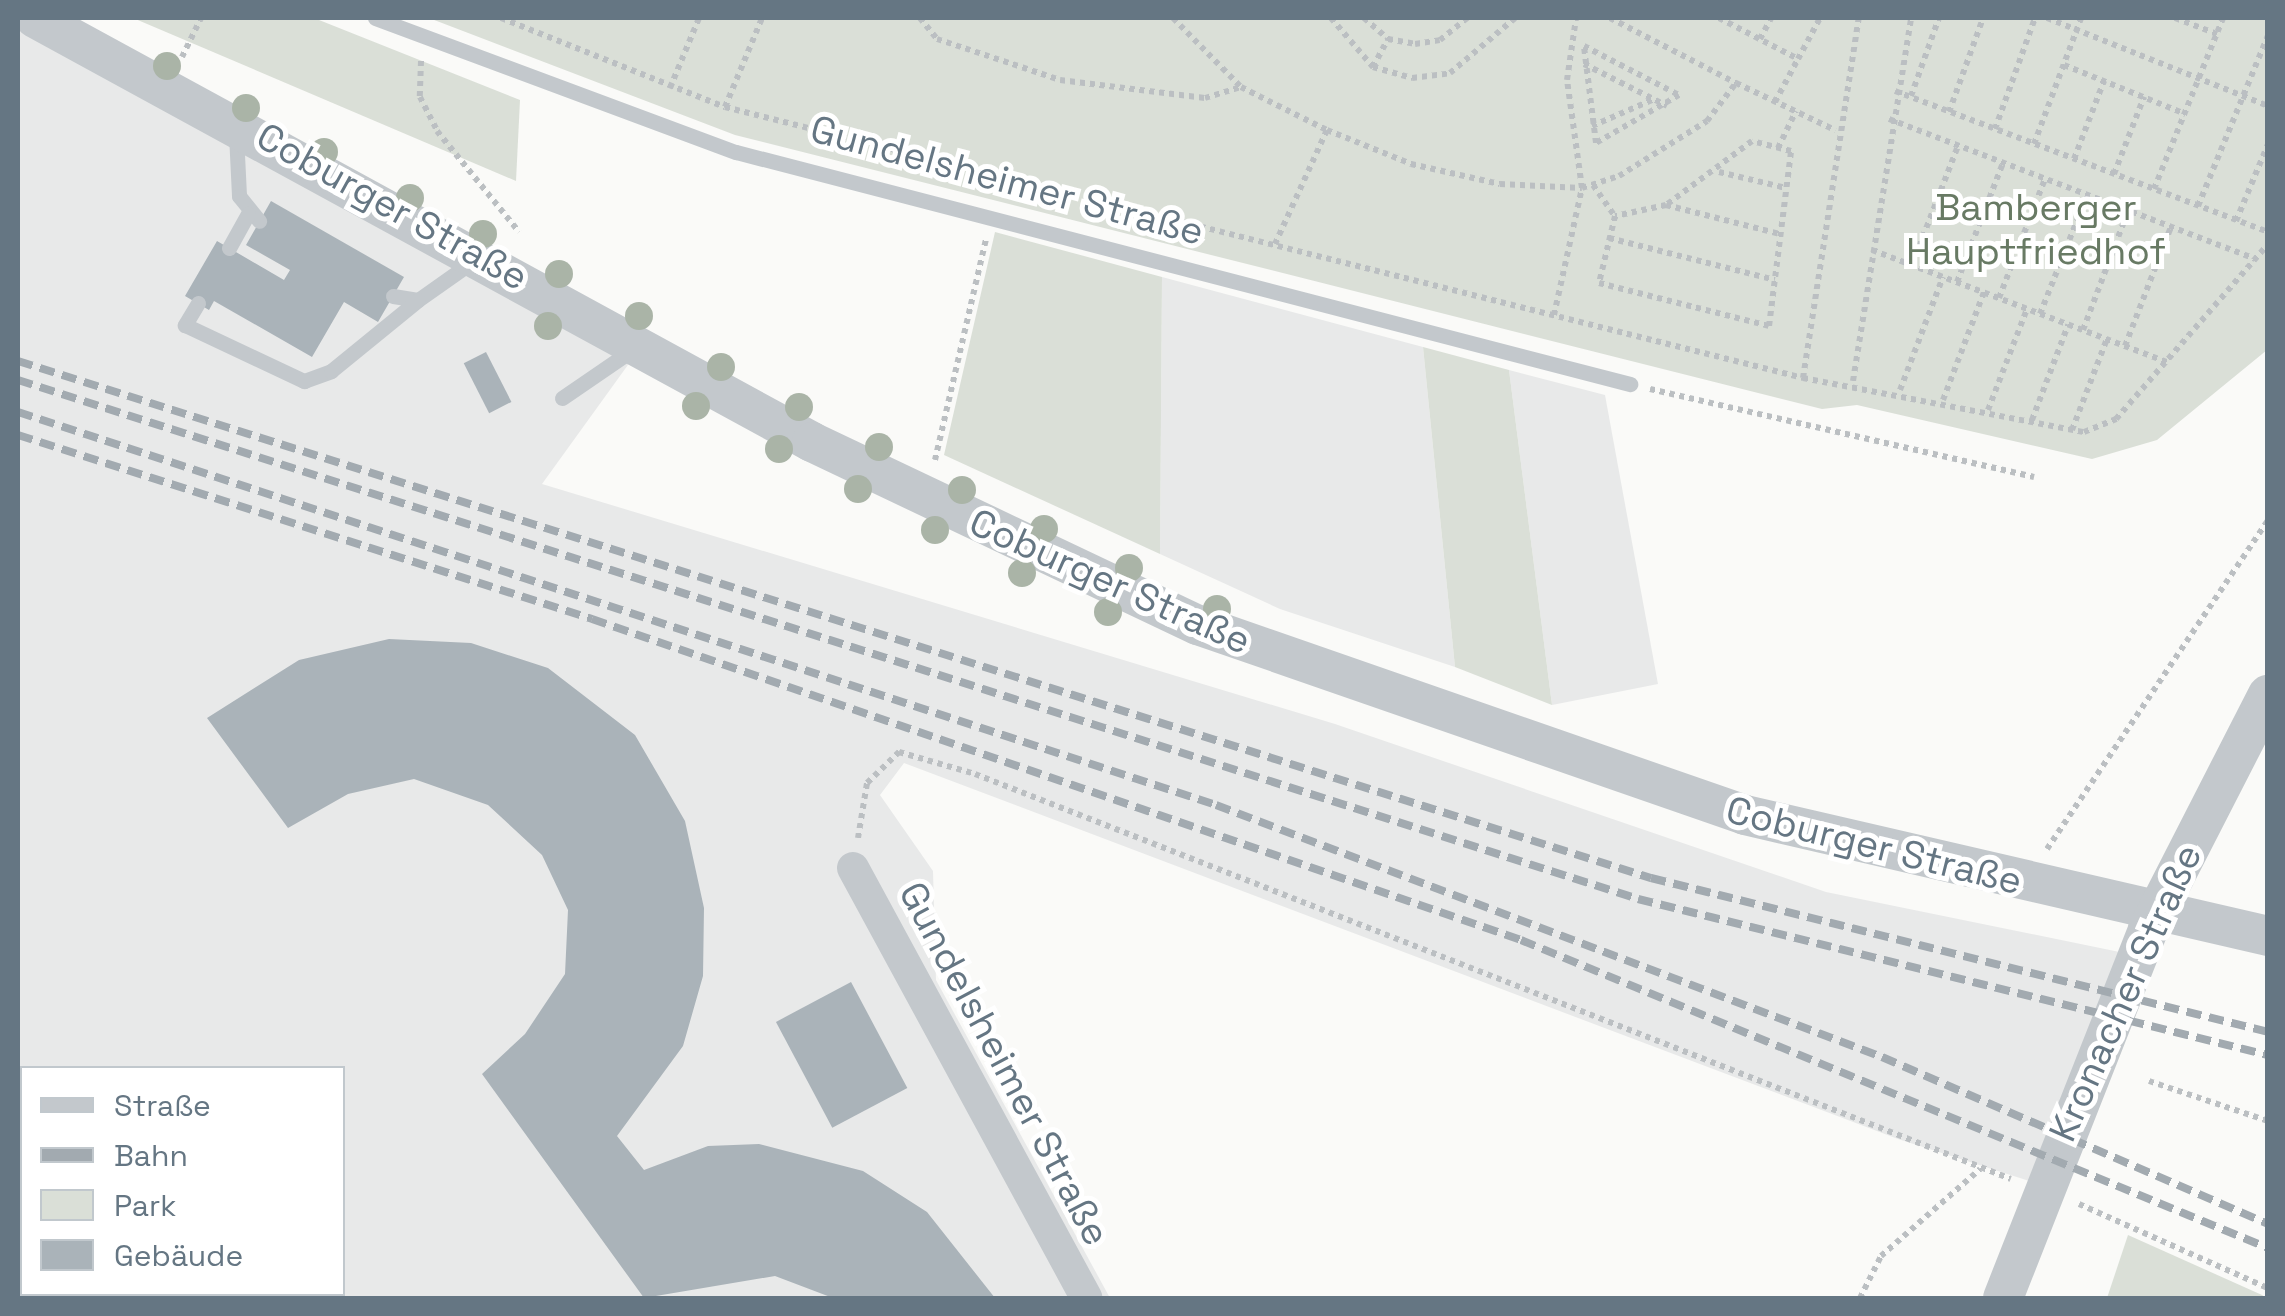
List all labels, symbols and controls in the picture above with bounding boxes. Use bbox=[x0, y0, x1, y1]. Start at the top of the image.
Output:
street label: Gundelsheimer Straße bbox=[806, 107, 1208, 255]
street label: Coburger Straße bbox=[248, 114, 536, 300]
park label: Bamberger Hauptfriedhof bbox=[1906, 185, 2166, 274]
street label: Coburger Straße bbox=[962, 500, 1258, 664]
street label: Coburger Straße bbox=[1722, 787, 2026, 905]
street label: Kronacher Straße bbox=[2040, 837, 2212, 1149]
street label: Gundelsheimer Straße bbox=[889, 875, 1119, 1253]
legend bbox=[20, 1066, 345, 1296]
text: Straße bbox=[114, 1086, 211, 1125]
text: Bahn bbox=[114, 1136, 188, 1175]
text: Park bbox=[114, 1186, 176, 1225]
text: Gebäude bbox=[114, 1236, 243, 1275]

